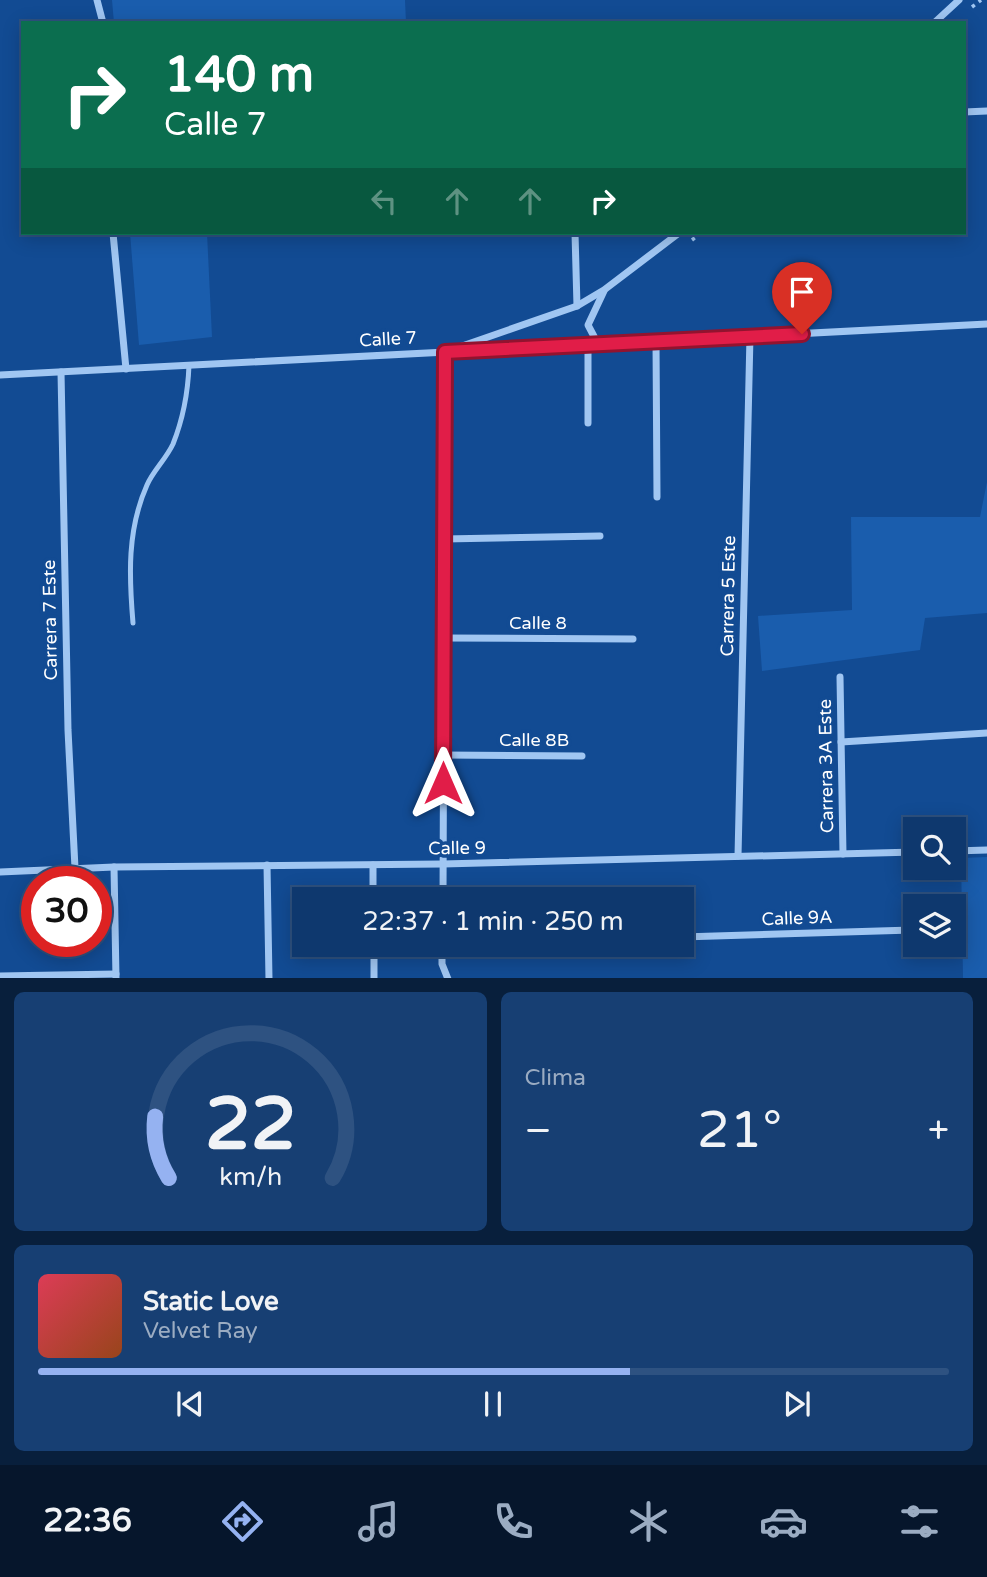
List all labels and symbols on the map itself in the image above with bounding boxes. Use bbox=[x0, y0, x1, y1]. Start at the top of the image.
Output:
pin bbox=[772, 262, 832, 334]
street label: Calle 7 bbox=[359, 327, 417, 351]
street label: Carrera 5 Este bbox=[716, 535, 740, 657]
street label: Carrera 7 Este bbox=[38, 559, 62, 681]
street label: Calle 8 bbox=[509, 612, 567, 634]
street label: Carrera 3A Este bbox=[814, 699, 838, 833]
street label: Calle 8B bbox=[499, 729, 569, 751]
position arrow bbox=[406, 746, 480, 820]
street label: Calle 9 bbox=[428, 836, 486, 860]
speed limit sign: 30 bbox=[21, 866, 112, 957]
street label: Calle 9A bbox=[761, 906, 833, 930]

